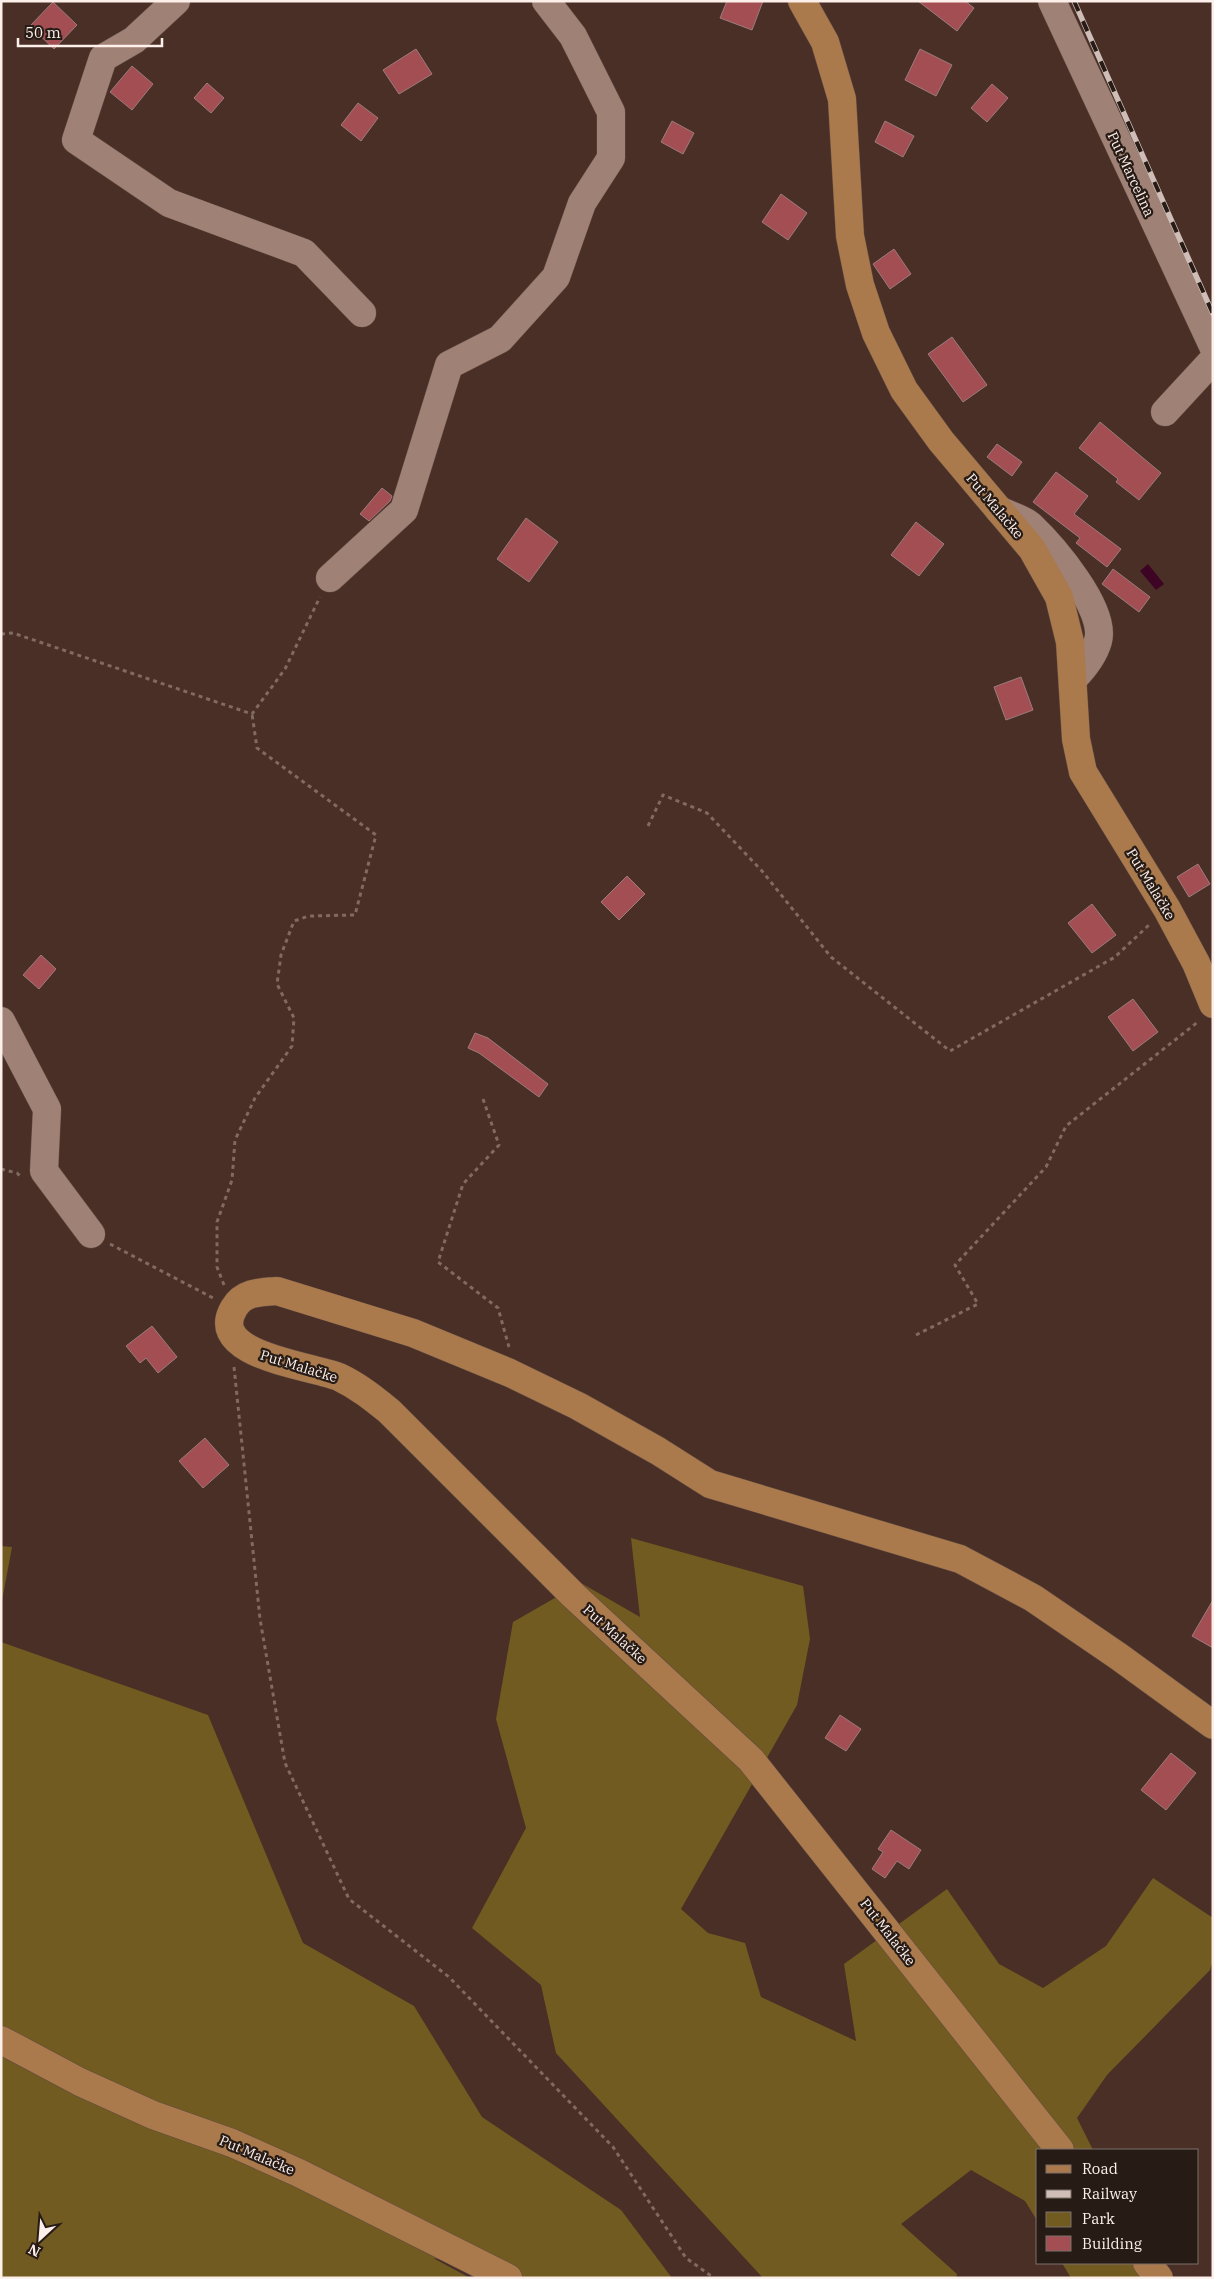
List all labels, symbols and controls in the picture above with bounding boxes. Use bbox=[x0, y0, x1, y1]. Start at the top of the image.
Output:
scale bar bbox=[18, 15, 161, 47]
text: 50 m bbox=[25, 23, 61, 42]
street label: Put Marcelina bbox=[1104, 129, 1159, 220]
street label: Put Malačke bbox=[962, 470, 1028, 542]
street label: Put Malačke bbox=[1123, 845, 1179, 923]
street label: Put Malačke bbox=[258, 1346, 340, 1386]
street label: Put Malačke bbox=[579, 1601, 651, 1667]
street label: Put Malačke bbox=[856, 1895, 920, 1969]
street label: Put Malačke bbox=[217, 2131, 297, 2179]
legend bbox=[1036, 2149, 1199, 2264]
text: Road bbox=[1082, 2159, 1118, 2178]
text: Railway bbox=[1082, 2184, 1137, 2203]
text: Park bbox=[1082, 2209, 1115, 2228]
north arrow bbox=[15, 2214, 65, 2264]
text: Building bbox=[1082, 2234, 1142, 2253]
text: N bbox=[25, 2240, 43, 2261]

